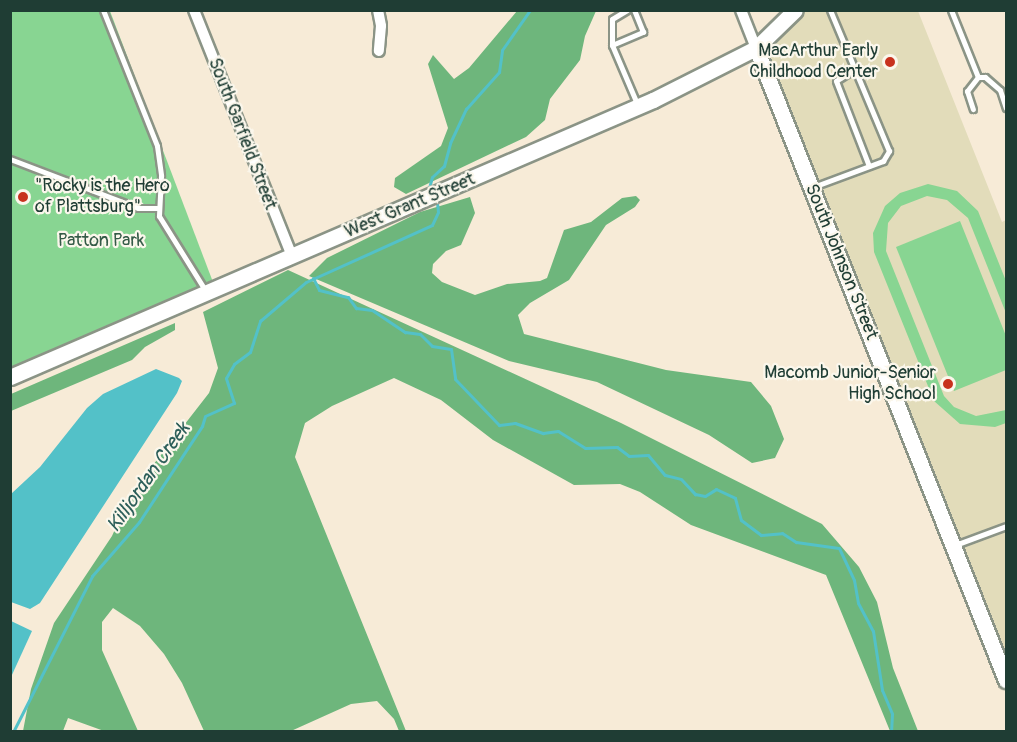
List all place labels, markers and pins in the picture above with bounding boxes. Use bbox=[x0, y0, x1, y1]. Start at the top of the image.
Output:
place label: MacArthur Early Childhood Center bbox=[749, 41, 878, 84]
marker: MacArthur Early Childhood Center bbox=[883, 55, 897, 69]
place label: "Rocky is the Hero of Plattsburg" bbox=[35, 176, 170, 219]
marker: "Rocky is the Hero of Plattsburg" bbox=[16, 190, 30, 204]
place label: Macomb Junior-Senior High School bbox=[764, 363, 936, 406]
marker: Macomb Junior-Senior High School bbox=[941, 377, 955, 391]

